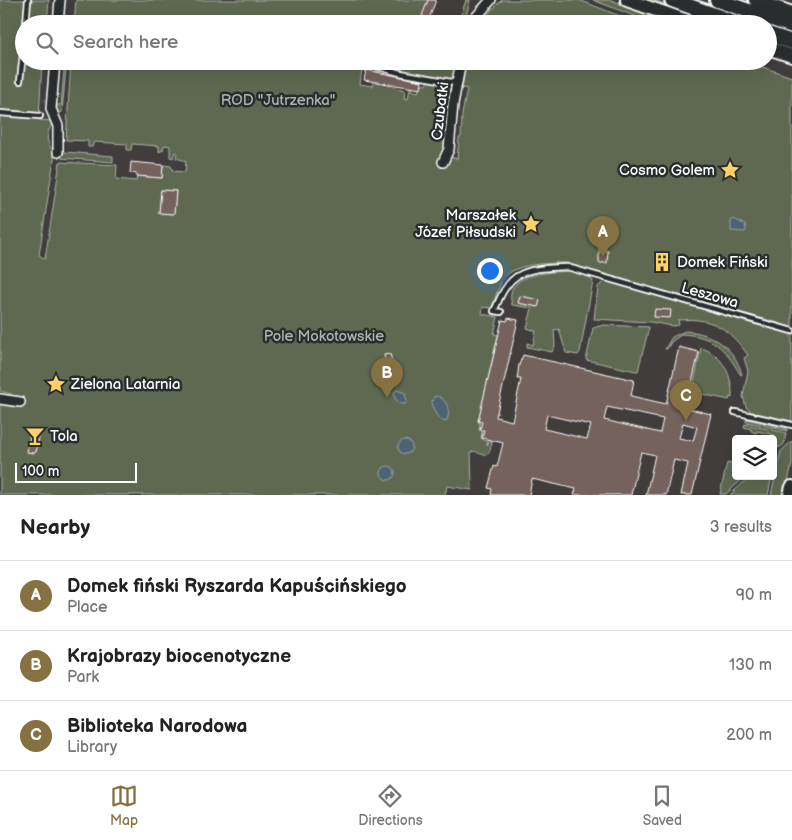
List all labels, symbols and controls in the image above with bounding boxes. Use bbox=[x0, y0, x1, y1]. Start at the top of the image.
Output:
search box bbox=[15, 15, 777, 70]
icon: search bbox=[33, 29, 61, 57]
text: Search here bbox=[73, 31, 178, 54]
street label: Czubatki bbox=[427, 81, 453, 141]
park label: ROD "Jutrzenka" bbox=[221, 91, 335, 110]
place icon: Cosmo Golem bbox=[719, 159, 741, 181]
place label: Cosmo Golem bbox=[619, 161, 715, 180]
place label: Marszałek Józef Piłsudski bbox=[415, 206, 517, 242]
place icon: Marszałek Józef Piłsudski bbox=[520, 213, 542, 235]
pin: A bbox=[587, 216, 619, 257]
building icon: Domek Fiński bbox=[651, 251, 673, 273]
place label: Domek Fiński bbox=[677, 253, 768, 272]
your location bbox=[477, 258, 503, 284]
street label: Leszowa bbox=[679, 278, 741, 313]
park label: Pole Mokotowskie bbox=[264, 327, 384, 346]
pin: B bbox=[371, 357, 403, 398]
place icon: Zielona Latarnia bbox=[45, 373, 67, 395]
place label: Zielona Latarnia bbox=[70, 375, 181, 394]
pin: C bbox=[670, 380, 702, 421]
bar icon: Tola bbox=[24, 425, 46, 447]
place label: Tola bbox=[50, 427, 78, 446]
map controls bbox=[732, 435, 777, 480]
button: layers bbox=[732, 435, 777, 480]
scale bar bbox=[15, 460, 138, 483]
text: 100 m bbox=[22, 463, 59, 480]
text: Nearby bbox=[20, 515, 90, 540]
text: 3 results bbox=[710, 518, 772, 537]
text: Domek fiński Ryszarda Kapuścińskiego bbox=[67, 575, 407, 598]
text: A bbox=[31, 586, 41, 605]
text: 90 m bbox=[736, 586, 772, 605]
text: Place bbox=[67, 598, 108, 617]
text: Krajobrazy biocenotyczne bbox=[67, 645, 291, 668]
text: B bbox=[30, 656, 42, 675]
text: 130 m bbox=[729, 656, 772, 675]
text: Park bbox=[67, 668, 99, 687]
text: Biblioteka Narodowa bbox=[67, 715, 247, 738]
text: C bbox=[30, 726, 42, 745]
text: 200 m bbox=[726, 726, 772, 745]
text: Library bbox=[67, 738, 117, 757]
tab: Map bbox=[110, 782, 138, 829]
tab: Directions bbox=[358, 782, 423, 829]
tab: Saved bbox=[643, 782, 682, 829]

